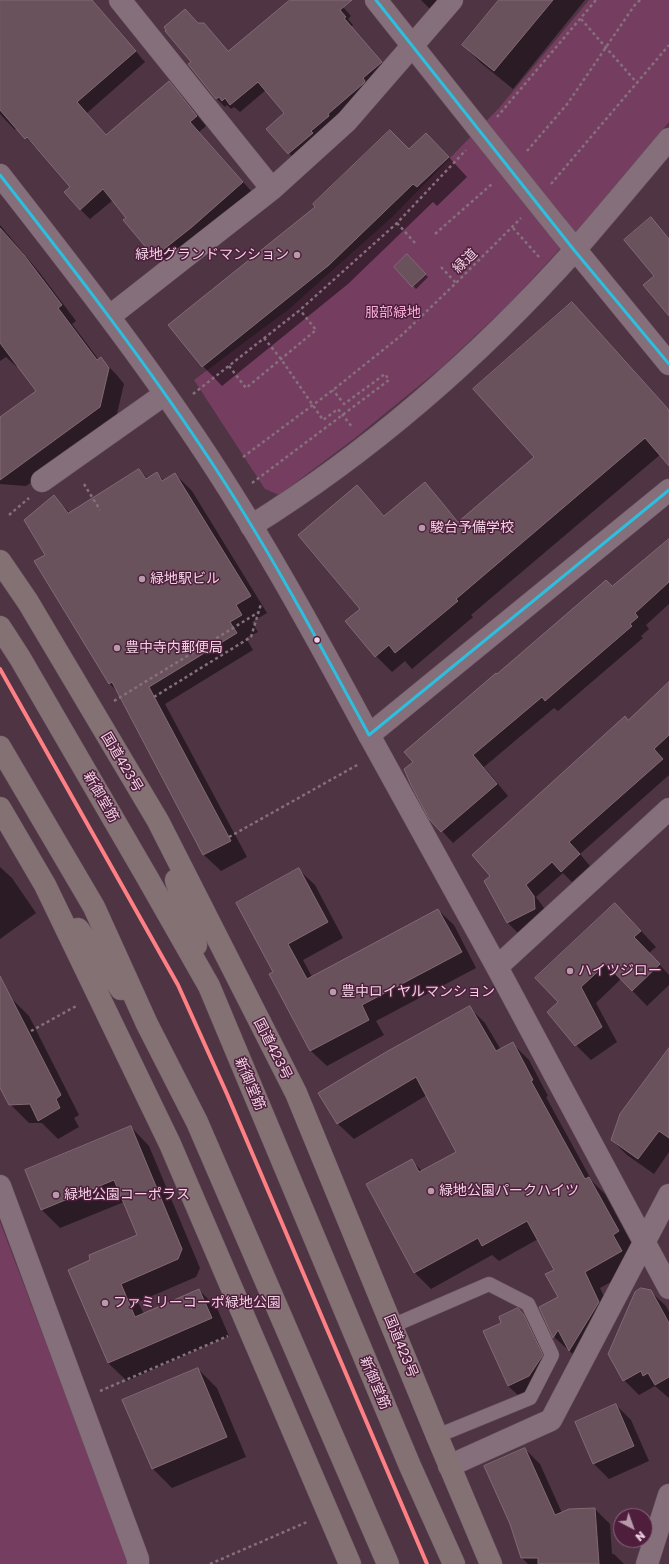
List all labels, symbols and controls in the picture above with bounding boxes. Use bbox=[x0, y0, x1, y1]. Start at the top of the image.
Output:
street label: 緑道 bbox=[449, 245, 481, 277]
place label: 緑地グランドマンション bbox=[135, 247, 289, 263]
marker: 緑地グランドマンション bbox=[292, 250, 302, 260]
park label: 服部緑地 bbox=[365, 305, 421, 321]
place label: 駿台予備学校 bbox=[430, 520, 514, 536]
marker: 駿台予備学校 bbox=[417, 523, 427, 533]
place label: 緑地駅ビル bbox=[150, 571, 220, 587]
marker: 緑地駅ビル bbox=[137, 574, 147, 584]
unlabelled marker bbox=[312, 635, 322, 645]
place label: 豊中寺内郵便局 bbox=[125, 640, 223, 656]
marker: 豊中寺内郵便局 bbox=[112, 643, 122, 653]
street label: 国道423号 bbox=[98, 729, 146, 795]
street label: 新御堂筋 bbox=[80, 769, 122, 825]
place label: ハイツジロー bbox=[578, 963, 662, 979]
marker: ハイツジロー bbox=[565, 966, 575, 976]
place label: 豊中ロイヤルマンション bbox=[341, 984, 495, 1000]
marker: 豊中ロイヤルマンション bbox=[328, 987, 338, 997]
street label: 国道423号 bbox=[250, 1015, 296, 1083]
street label: 新御堂筋 bbox=[231, 1055, 269, 1113]
place label: 緑地公園パークハイツ bbox=[439, 1183, 579, 1199]
marker: 緑地公園パークハイツ bbox=[426, 1186, 436, 1196]
place label: 緑地公園コーポラス bbox=[64, 1187, 190, 1203]
marker: 緑地公園コーポラス bbox=[51, 1190, 61, 1200]
place label: ファミリーコーポ緑地公園 bbox=[113, 1295, 281, 1311]
marker: ファミリーコーポ緑地公園 bbox=[100, 1298, 110, 1308]
street label: 国道423号 bbox=[381, 1312, 421, 1380]
street label: 新御堂筋 bbox=[356, 1354, 394, 1412]
north arrow bbox=[613, 1508, 653, 1548]
text: N bbox=[633, 1529, 648, 1544]

